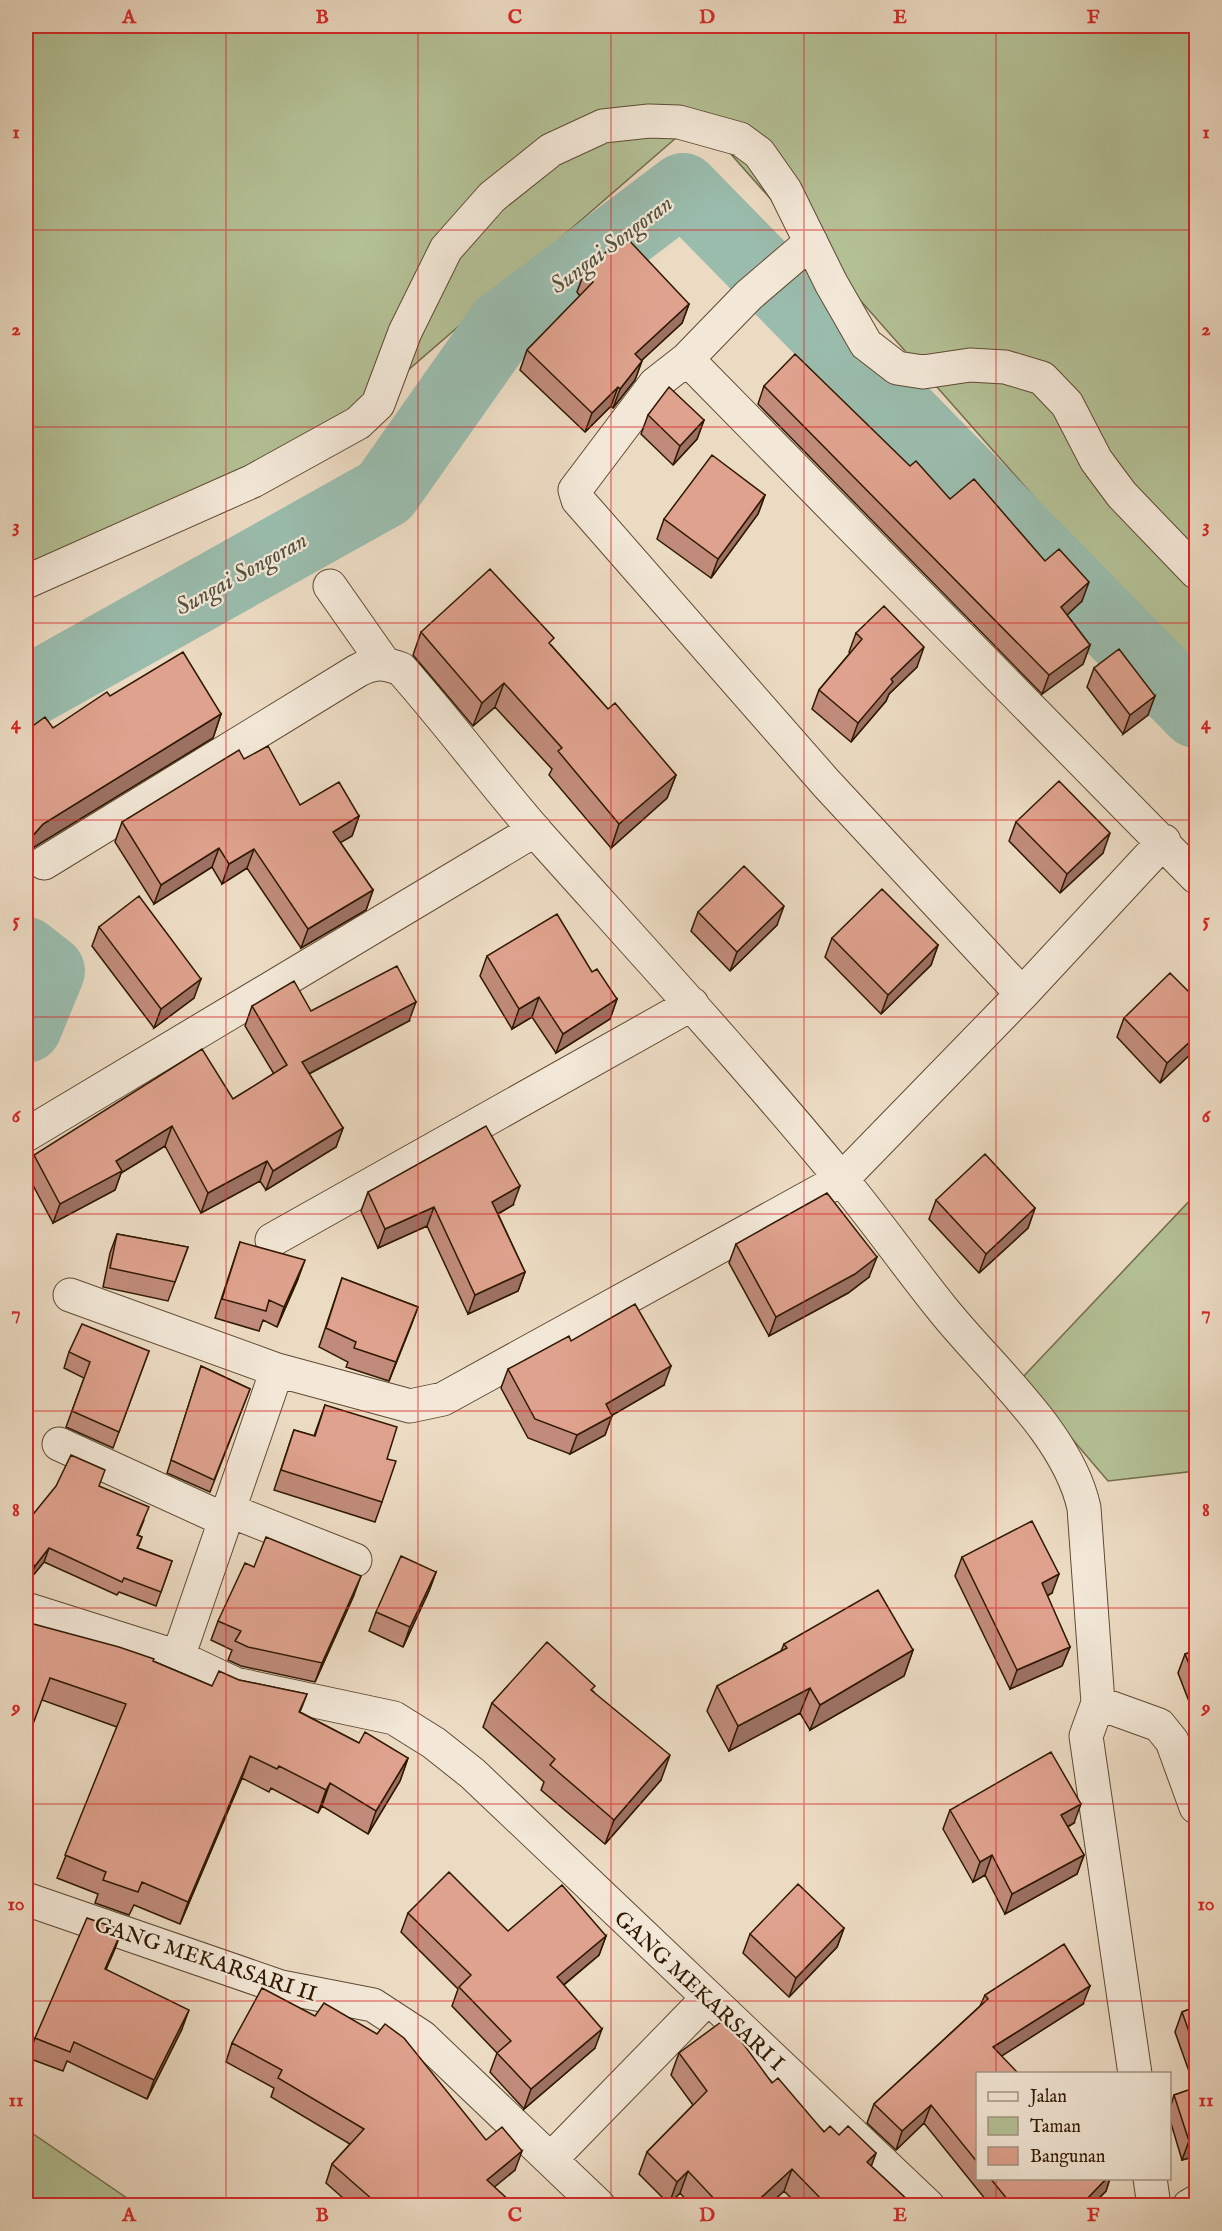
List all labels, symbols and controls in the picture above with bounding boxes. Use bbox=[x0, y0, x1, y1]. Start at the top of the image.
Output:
text: A bbox=[121, 5, 137, 30]
text: B bbox=[315, 5, 329, 30]
text: C bbox=[508, 5, 522, 30]
text: D bbox=[699, 5, 715, 30]
text: E bbox=[893, 5, 907, 30]
text: F bbox=[1087, 5, 1100, 30]
text: 1 bbox=[12, 120, 20, 145]
text: 1 bbox=[1202, 120, 1210, 145]
water label: Sungai Songoran bbox=[544, 189, 680, 302]
text: 2 bbox=[11, 317, 21, 342]
text: 2 bbox=[1201, 317, 1211, 342]
text: 3 bbox=[12, 514, 20, 539]
text: 3 bbox=[1202, 514, 1210, 539]
water label: Sungai Songoran bbox=[170, 525, 313, 623]
text: 4 bbox=[11, 711, 22, 736]
text: 4 bbox=[1201, 711, 1212, 736]
text: 5 bbox=[12, 908, 20, 933]
text: 5 bbox=[1202, 908, 1210, 933]
text: 6 bbox=[12, 1104, 22, 1129]
text: 6 bbox=[1202, 1104, 1212, 1129]
text: 7 bbox=[11, 1301, 21, 1326]
text: 7 bbox=[1201, 1301, 1211, 1326]
text: 8 bbox=[12, 1498, 20, 1523]
text: 8 bbox=[1202, 1498, 1210, 1523]
text: 9 bbox=[11, 1695, 21, 1720]
text: 9 bbox=[1201, 1695, 1211, 1720]
text: 10 bbox=[7, 1892, 25, 1917]
text: 10 bbox=[1197, 1892, 1215, 1917]
street label: GANG MEKARSARI I bbox=[608, 1905, 790, 2078]
street label: GANG MEKARSARI II bbox=[90, 1911, 320, 2009]
legend bbox=[976, 2072, 1171, 2180]
text: Jalan bbox=[1028, 2086, 1067, 2109]
text: 11 bbox=[9, 2088, 23, 2113]
text: 11 bbox=[1199, 2088, 1213, 2113]
text: Taman bbox=[1030, 2116, 1081, 2139]
text: Bangunan bbox=[1030, 2146, 1106, 2169]
text: A bbox=[121, 2203, 137, 2228]
text: B bbox=[315, 2203, 329, 2228]
text: C bbox=[508, 2203, 522, 2228]
text: D bbox=[699, 2203, 715, 2228]
text: E bbox=[893, 2203, 907, 2228]
text: F bbox=[1087, 2203, 1100, 2228]

